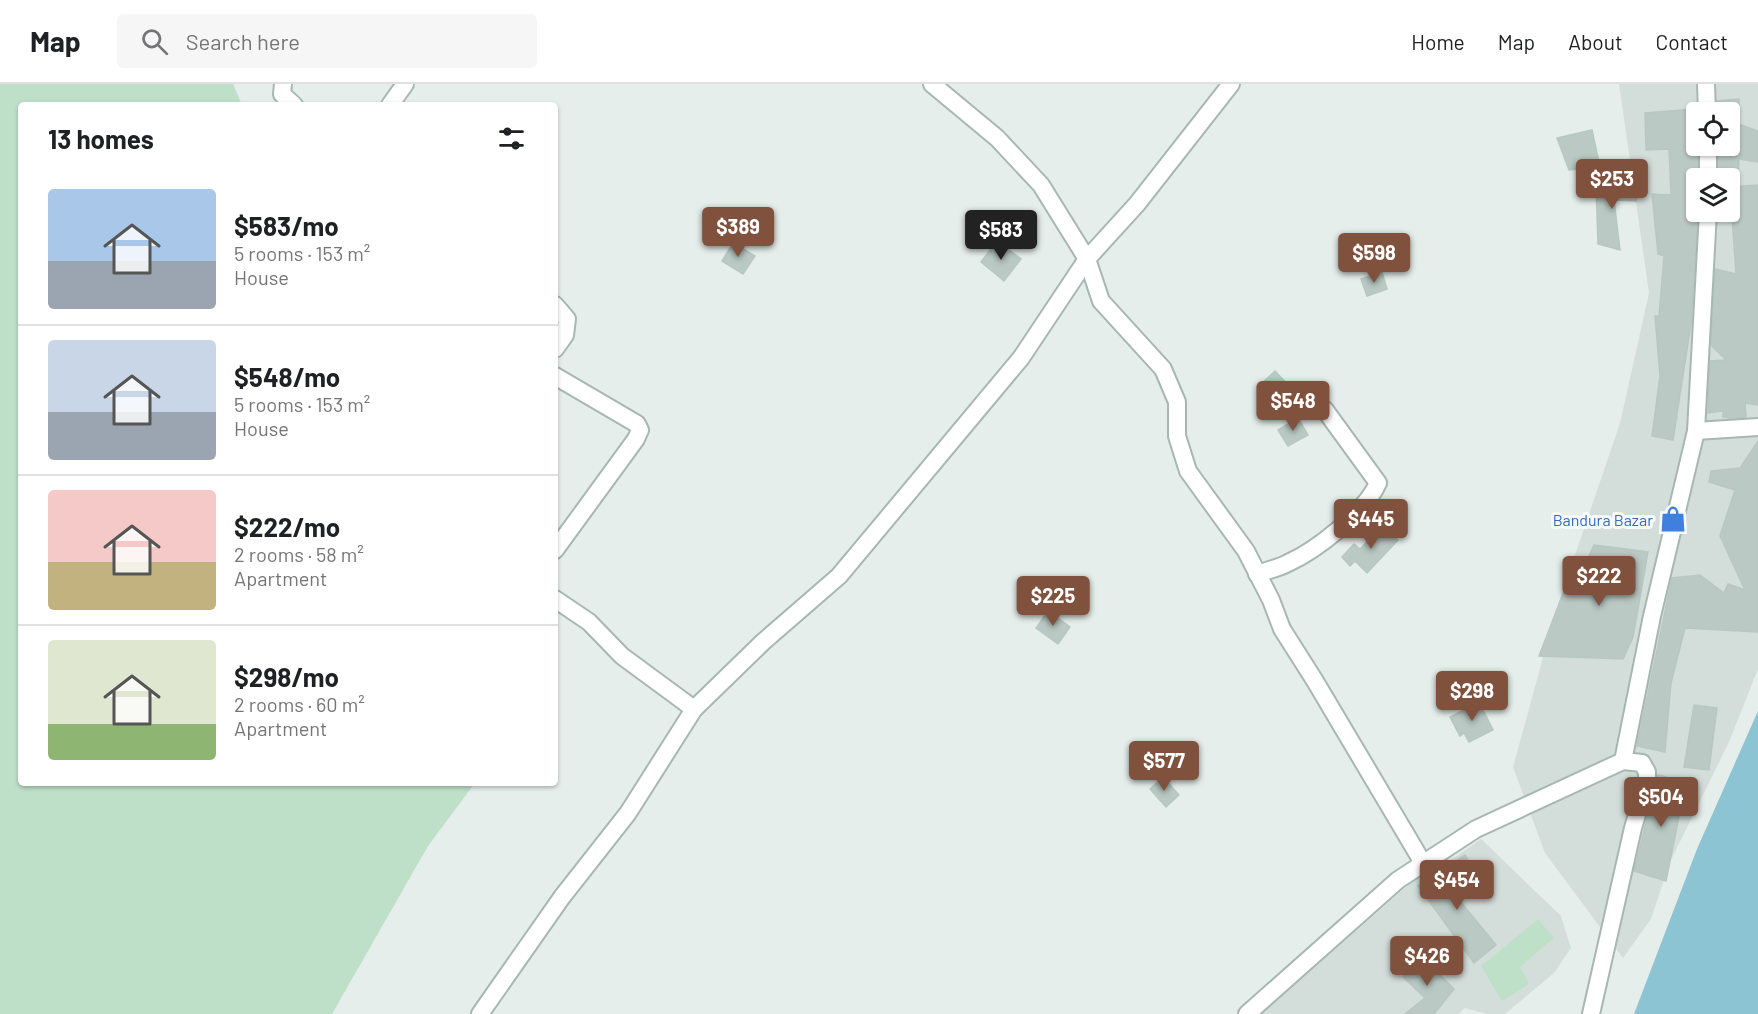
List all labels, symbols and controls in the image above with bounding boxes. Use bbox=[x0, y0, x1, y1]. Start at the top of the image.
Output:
search box bbox=[117, 14, 537, 68]
text: Map bbox=[30, 24, 81, 58]
icon: search bbox=[138, 25, 171, 58]
text: Search here bbox=[186, 28, 300, 54]
text: Home bbox=[1411, 29, 1465, 54]
text: Map bbox=[1498, 29, 1535, 54]
text: About bbox=[1568, 29, 1623, 54]
text: Contact bbox=[1656, 29, 1728, 54]
map controls bbox=[1686, 102, 1740, 222]
button: locate bbox=[1686, 102, 1740, 156]
icon: filters bbox=[495, 122, 528, 155]
text: 13 homes bbox=[48, 123, 154, 154]
pin: $253 bbox=[1576, 159, 1648, 210]
text: $253 bbox=[1590, 166, 1634, 190]
button: layers bbox=[1686, 168, 1740, 222]
pin: $389 bbox=[702, 207, 774, 258]
text: $583/mo bbox=[234, 210, 339, 241]
pin: $583 bbox=[965, 210, 1037, 261]
icon: home bbox=[96, 213, 168, 285]
text: $389 bbox=[716, 214, 760, 238]
text: $583 bbox=[979, 217, 1023, 241]
pin: $598 bbox=[1338, 233, 1410, 284]
text: $598 bbox=[1352, 240, 1396, 264]
text: 5 rooms · 153 m² bbox=[234, 241, 370, 265]
text: House bbox=[234, 265, 289, 289]
text: $548/mo bbox=[234, 361, 340, 392]
icon: home bbox=[96, 364, 168, 436]
pin: $548 bbox=[1257, 381, 1329, 432]
text: $548 bbox=[1270, 388, 1316, 412]
text: 5 rooms · 153 m² bbox=[234, 392, 370, 416]
text: House bbox=[234, 416, 289, 440]
pin: $445 bbox=[1335, 499, 1407, 550]
shop icon: Bandura Bazar bbox=[1658, 504, 1688, 534]
text: $445 bbox=[1348, 506, 1394, 530]
place label: Bandura Bazar bbox=[1553, 510, 1653, 529]
text: $222/mo bbox=[234, 511, 340, 542]
icon: home bbox=[96, 514, 168, 586]
text: 2 rooms · 58 m² bbox=[234, 542, 364, 566]
pin: $222 bbox=[1563, 556, 1635, 607]
text: $222 bbox=[1576, 563, 1622, 587]
text: Apartment bbox=[234, 566, 327, 590]
pin: $225 bbox=[1017, 576, 1089, 627]
text: $225 bbox=[1031, 583, 1075, 607]
text: $298/mo bbox=[234, 661, 339, 692]
icon: home bbox=[96, 664, 168, 736]
pin: $298 bbox=[1436, 671, 1508, 722]
text: $298 bbox=[1450, 678, 1494, 702]
text: 2 rooms · 60 m² bbox=[234, 692, 365, 716]
text: Apartment bbox=[234, 716, 327, 740]
pin: $577 bbox=[1128, 741, 1200, 792]
text: $577 bbox=[1143, 748, 1185, 772]
pin: $504 bbox=[1625, 777, 1697, 828]
text: $504 bbox=[1638, 784, 1684, 808]
pin: $454 bbox=[1421, 860, 1493, 911]
text: $454 bbox=[1434, 867, 1480, 891]
pin: $426 bbox=[1391, 936, 1463, 987]
text: $426 bbox=[1404, 943, 1450, 967]

